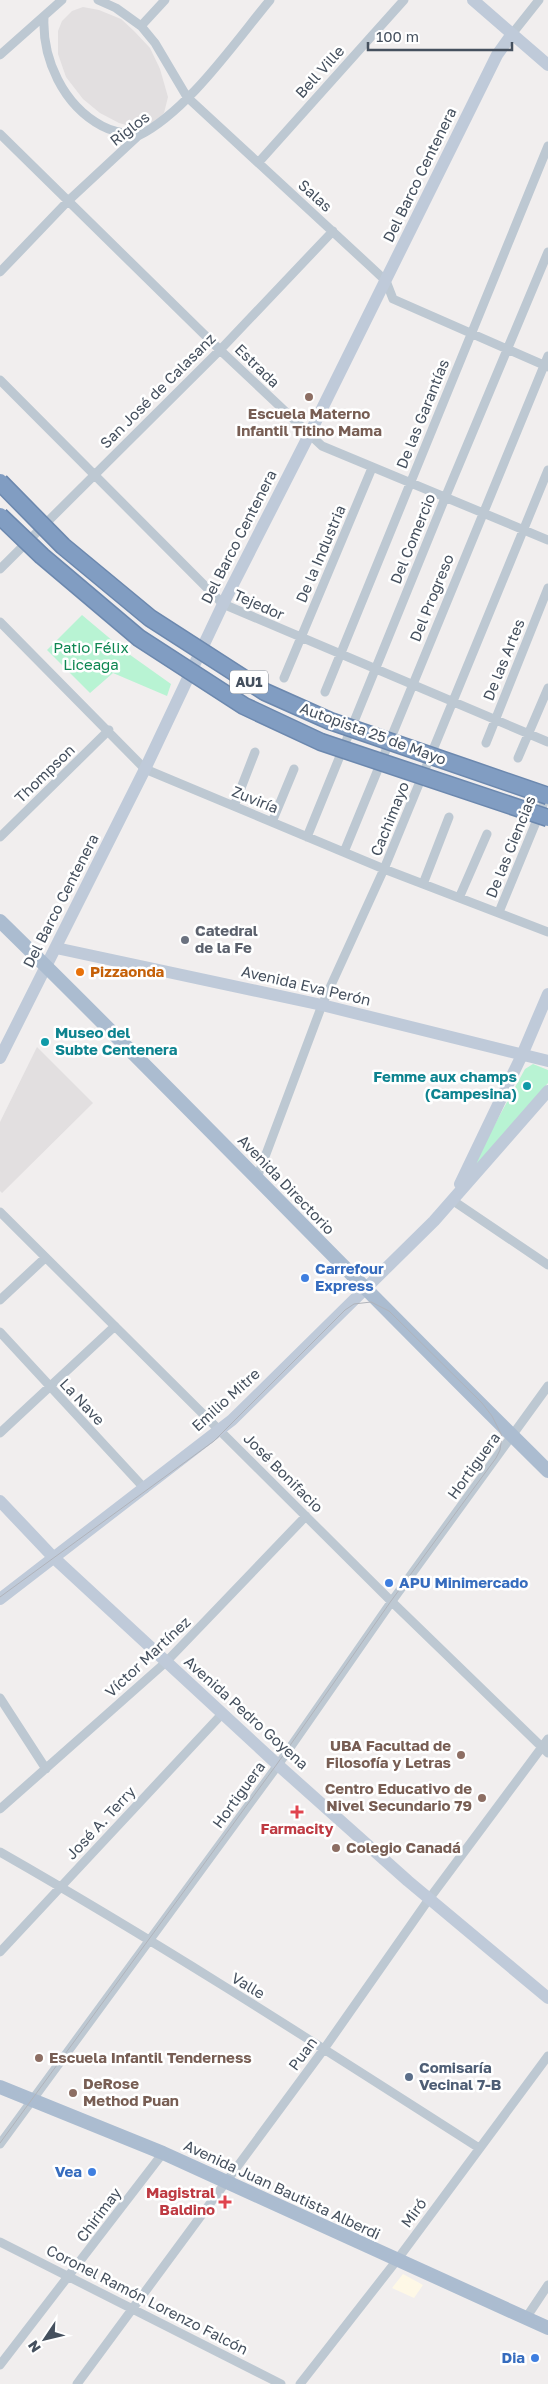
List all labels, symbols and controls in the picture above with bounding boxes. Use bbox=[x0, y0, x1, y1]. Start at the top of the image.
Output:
scale bar bbox=[368, 20, 512, 52]
text: 100 m bbox=[376, 27, 419, 45]
street label: Bell Ville bbox=[291, 41, 348, 101]
street label: Del Barco Centenera bbox=[379, 104, 460, 245]
street label: Riglos bbox=[106, 107, 153, 149]
street label: Salas bbox=[295, 175, 336, 215]
street label: San José de Calasanz bbox=[96, 329, 219, 452]
street label: Estrada bbox=[232, 340, 284, 391]
street label: De las Garantías bbox=[392, 356, 452, 471]
marker: Escuela Materno Infantil Titino Mama bbox=[303, 391, 315, 403]
place label: Escuela Materno Infantil Titino Mama bbox=[236, 404, 382, 439]
street label: Del Barco Centenera bbox=[197, 467, 280, 606]
street label: Del Comercio bbox=[386, 491, 438, 586]
street label: De la Industria bbox=[291, 502, 349, 605]
street label: Del Progreso bbox=[405, 551, 457, 644]
street label: Tejedor bbox=[231, 585, 288, 623]
street label: De las Artes bbox=[478, 616, 528, 703]
park label: Patio Félix Liceaga bbox=[53, 638, 129, 673]
road number: AU1 bbox=[230, 670, 268, 694]
street label: Autopista 25 de Mayo bbox=[298, 698, 449, 768]
street label: Thompson bbox=[11, 740, 78, 806]
street label: Cachimayo bbox=[366, 779, 412, 858]
street label: Zuviría bbox=[229, 782, 281, 817]
street label: De las Ciencias bbox=[481, 793, 539, 900]
street label: Del Barco Centenera bbox=[19, 831, 102, 970]
place label: Catedral de la Fe bbox=[195, 921, 258, 956]
marker: Catedral de la Fe bbox=[179, 934, 191, 946]
street label: Avenida Eva Perón bbox=[240, 961, 373, 1009]
place label: Pizzaonda bbox=[90, 962, 165, 980]
marker: Pizzaonda bbox=[74, 966, 86, 978]
place label: Museo del Subte Centenera bbox=[55, 1023, 178, 1058]
marker: Museo del Subte Centenera bbox=[39, 1036, 51, 1048]
place label: Femme aux champs (Campesina) bbox=[373, 1067, 517, 1102]
marker: Femme aux champs (Campesina) bbox=[521, 1080, 533, 1092]
street label: Avenida Directorio bbox=[235, 1131, 339, 1238]
place label: Carrefour Express bbox=[315, 1259, 384, 1294]
marker: Carrefour Express bbox=[299, 1272, 311, 1284]
street label: Emilio Mitre bbox=[188, 1364, 263, 1434]
street label: La Nave bbox=[57, 1374, 109, 1429]
street label: José Bonifacio bbox=[240, 1429, 327, 1516]
street label: Hortiguera bbox=[443, 1429, 503, 1502]
place label: APU Minimercado bbox=[399, 1573, 528, 1591]
marker: APU Minimercado bbox=[383, 1577, 395, 1589]
street label: Víctor Martínez bbox=[101, 1612, 194, 1700]
street label: Avenida Pedro Goyena bbox=[181, 1652, 312, 1773]
place label: UBA Facultad de Filosofía y Letras bbox=[326, 1736, 451, 1771]
marker: UBA Facultad de Filosofía y Letras bbox=[455, 1749, 467, 1761]
street label: Hortiguera bbox=[208, 1758, 268, 1831]
place label: Centro Educativo de Nivel Secundario 79 bbox=[325, 1779, 472, 1814]
street label: José A. Terry bbox=[62, 1782, 139, 1863]
marker: Centro Educativo de Nivel Secundario 79 bbox=[476, 1792, 488, 1804]
marker: Farmacity bbox=[291, 1806, 303, 1818]
place label: Farmacity bbox=[261, 1819, 333, 1837]
place label: Colegio Canadá bbox=[346, 1838, 461, 1856]
marker: Colegio Canadá bbox=[330, 1842, 342, 1854]
street label: Valle bbox=[229, 1968, 269, 2002]
street label: Puan bbox=[284, 2033, 320, 2074]
place label: Escuela Infantil Tenderness bbox=[49, 2048, 252, 2066]
marker: Escuela Infantil Tenderness bbox=[33, 2052, 45, 2064]
place label: Comisaría Vecinal 7-B bbox=[419, 2058, 502, 2093]
marker: Comisaría Vecinal 7-B bbox=[403, 2071, 415, 2083]
place label: DeRose Method Puan bbox=[83, 2074, 179, 2109]
marker: DeRose Method Puan bbox=[67, 2087, 79, 2099]
street label: Avenida Juan Bautista Alberdi bbox=[181, 2136, 384, 2243]
place label: Vea bbox=[55, 2162, 82, 2180]
marker: Vea bbox=[86, 2166, 98, 2178]
street label: Chirimay bbox=[72, 2183, 125, 2245]
place label: Magistral Baldino bbox=[146, 2183, 215, 2218]
street label: Miró bbox=[397, 2194, 430, 2230]
marker: Magistral Baldino bbox=[219, 2196, 231, 2208]
street label: Coronel Ramón Lorenzo Falcón bbox=[44, 2240, 251, 2358]
north arrow bbox=[20, 2314, 70, 2364]
text: N bbox=[24, 2338, 44, 2356]
place label: Dia bbox=[501, 2348, 525, 2366]
marker: Dia bbox=[529, 2352, 541, 2364]

